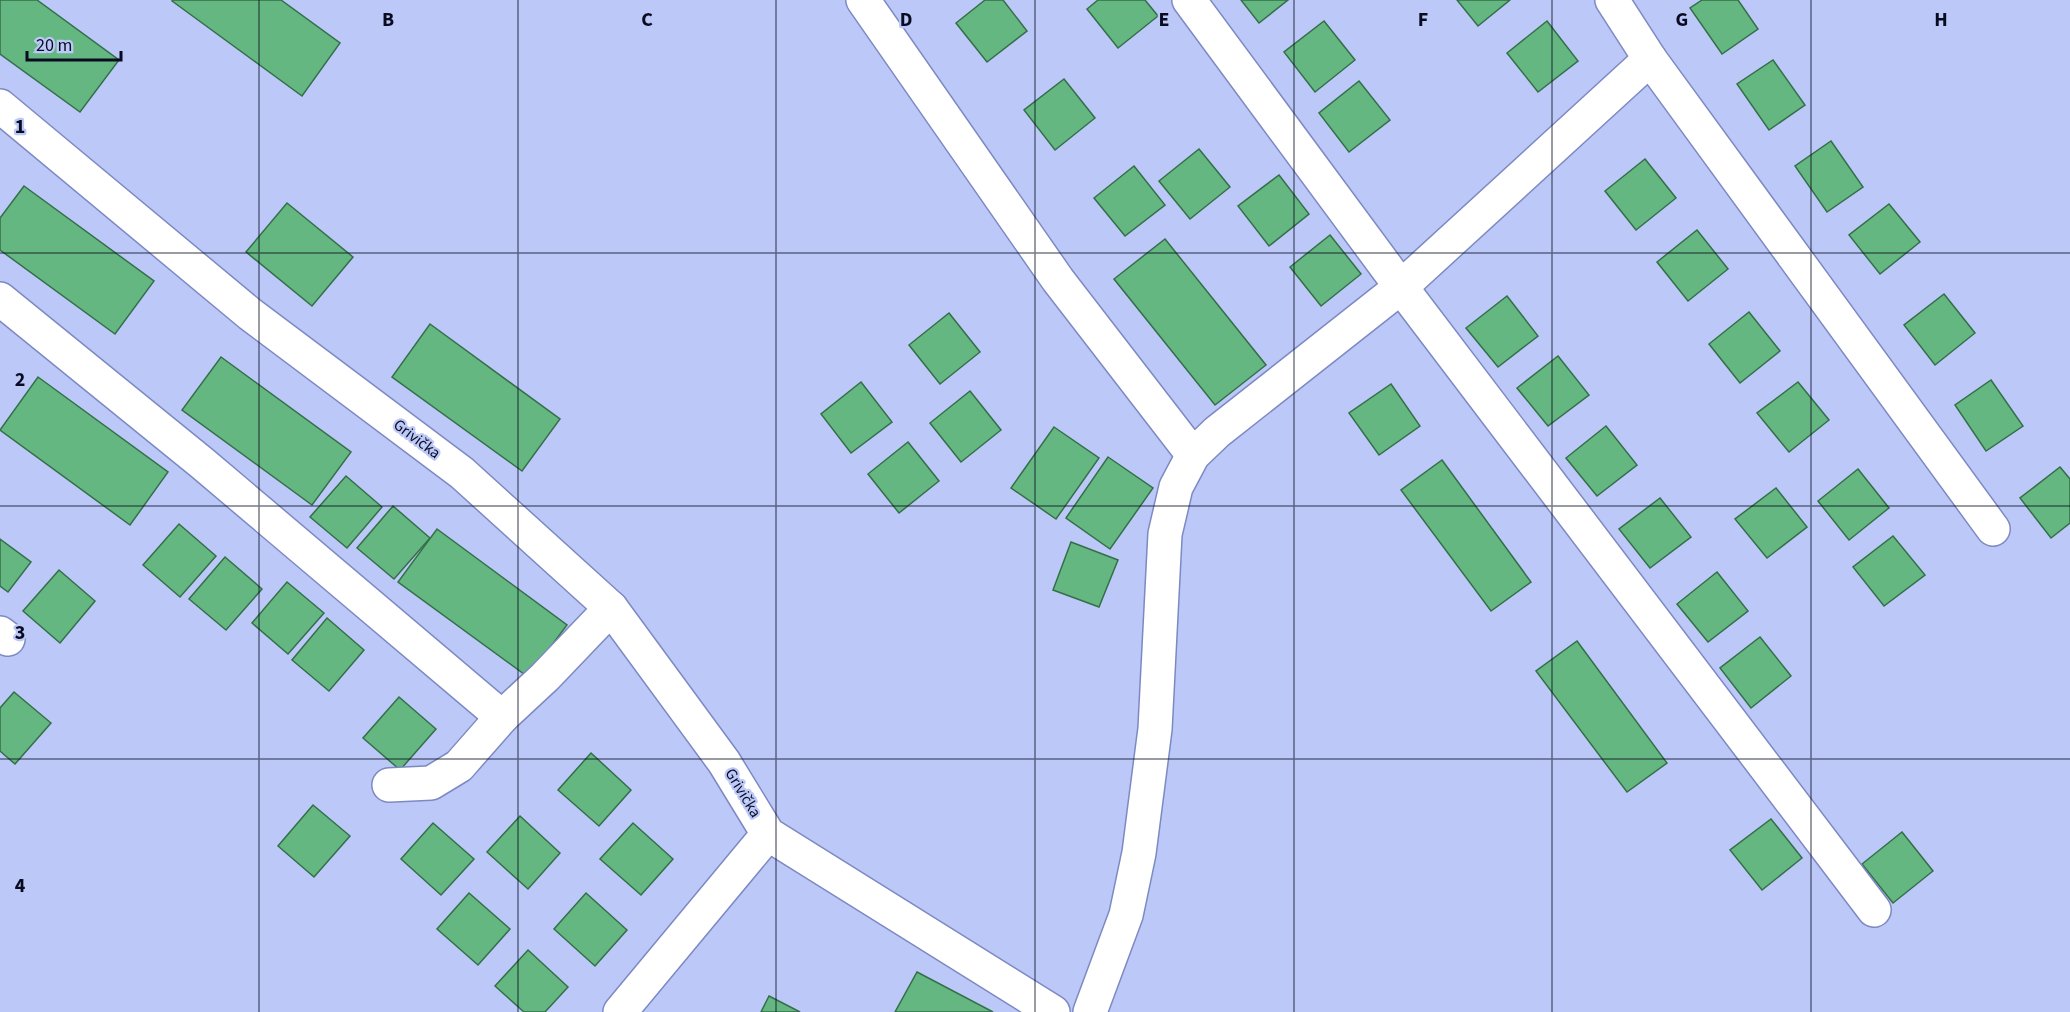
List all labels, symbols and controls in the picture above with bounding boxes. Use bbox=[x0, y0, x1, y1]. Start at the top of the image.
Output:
text: B bbox=[382, 6, 394, 34]
text: C bbox=[641, 6, 653, 34]
text: D bbox=[900, 6, 912, 34]
text: E bbox=[1159, 6, 1169, 34]
text: F bbox=[1418, 6, 1428, 34]
text: G bbox=[1676, 6, 1688, 34]
text: H bbox=[1934, 6, 1948, 34]
scale bar bbox=[27, 24, 122, 62]
text: 20 m bbox=[36, 33, 72, 58]
text: 1 bbox=[15, 113, 25, 141]
text: 2 bbox=[15, 366, 25, 394]
street label: Grivička bbox=[389, 414, 445, 464]
text: 3 bbox=[15, 619, 25, 647]
street label: Grivička bbox=[720, 764, 766, 822]
text: 4 bbox=[15, 872, 26, 900]

